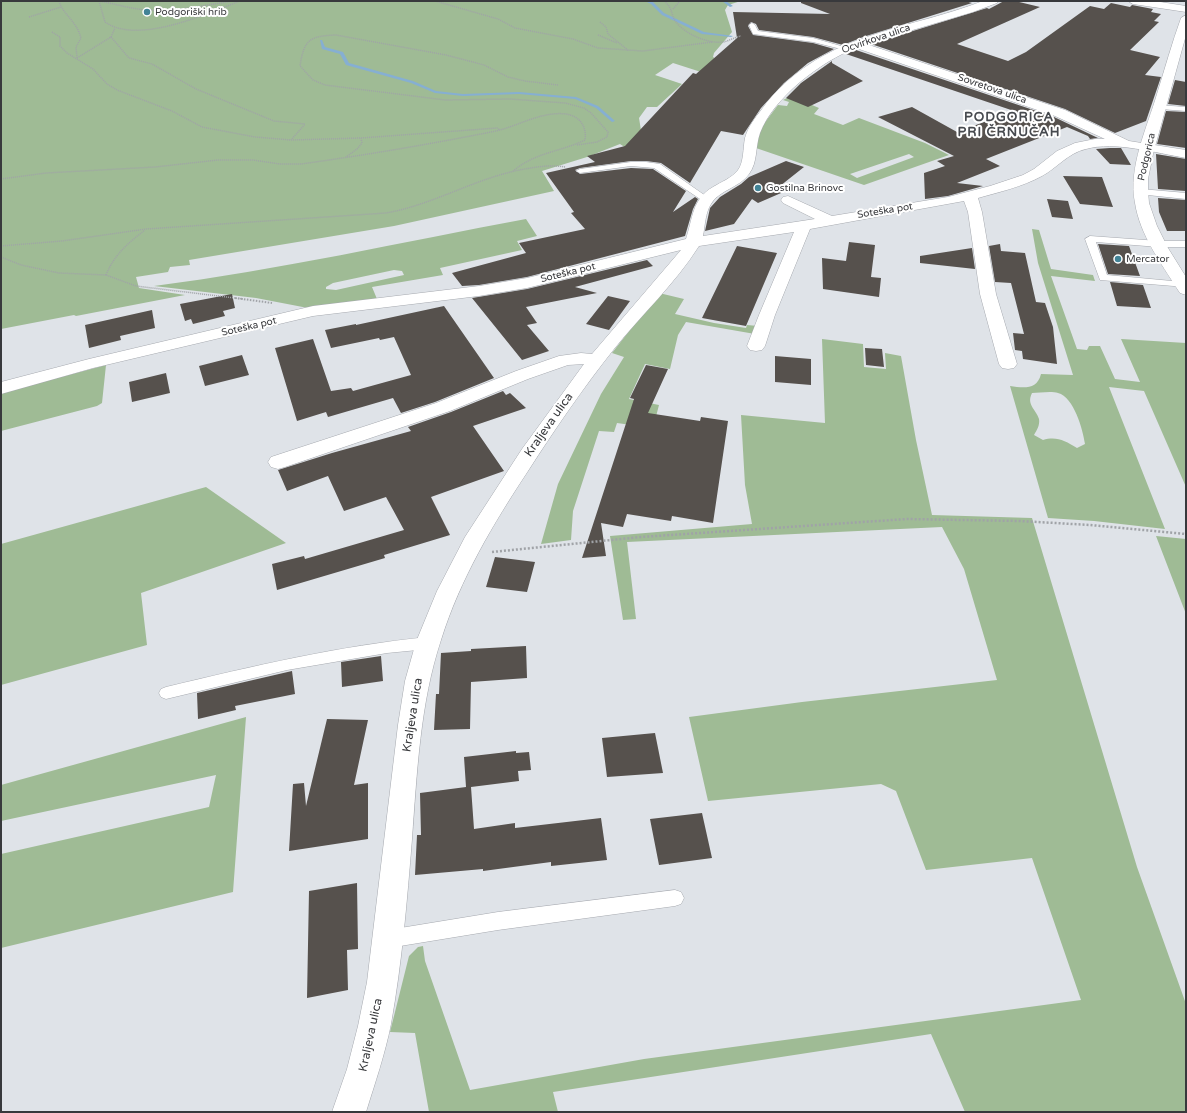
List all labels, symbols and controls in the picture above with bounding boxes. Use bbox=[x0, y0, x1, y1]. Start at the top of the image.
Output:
place label: Podgoriški hrib bbox=[155, 6, 227, 18]
marker: Podgoriški hrib bbox=[142, 7, 152, 17]
street label: Ocvirkova ulica bbox=[840, 22, 912, 56]
street label: Sovretova ulica bbox=[956, 72, 1028, 106]
district label: PODGORICA PRI ČRNUČAH bbox=[957, 110, 1061, 141]
street label: Podgorica bbox=[1136, 132, 1158, 182]
place label: Gostilna Brinovc bbox=[766, 182, 843, 194]
marker: Gostilna Brinovc bbox=[753, 183, 763, 193]
street label: Soteška pot bbox=[856, 201, 914, 221]
place label: Mercator bbox=[1126, 253, 1169, 265]
marker: Mercator bbox=[1113, 254, 1123, 264]
street label: Soteška pot bbox=[539, 260, 597, 286]
street label: Soteška pot bbox=[220, 315, 278, 339]
street label: Kraljeva ulica bbox=[522, 390, 576, 460]
street label: Kraljeva ulica bbox=[400, 677, 426, 753]
street label: Kraljeva ulica bbox=[356, 997, 386, 1073]

